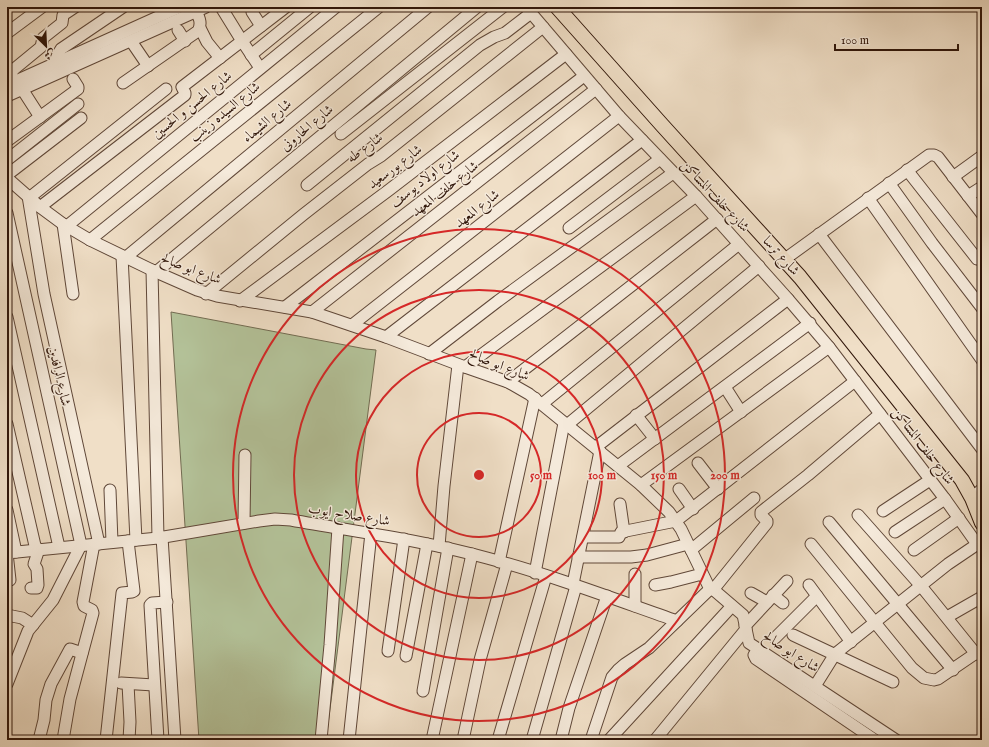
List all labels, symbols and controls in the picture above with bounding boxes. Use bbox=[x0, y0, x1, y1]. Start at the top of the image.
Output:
north arrow bbox=[26, 26, 66, 66]
scale bar bbox=[835, 26, 958, 52]
text: 100 m bbox=[841, 33, 869, 48]
text: ش bbox=[42, 46, 57, 63]
street label: شارع الحسن و الحسين bbox=[148, 67, 237, 144]
street label: شارع السيده زينب bbox=[186, 78, 265, 148]
street label: شارع الشيماء bbox=[239, 95, 297, 148]
street label: شارع الحارونى bbox=[277, 101, 339, 157]
street label: شارع طه bbox=[343, 129, 388, 169]
street label: شارع بورسعيد bbox=[364, 141, 427, 195]
street label: شارع اولاد يوسف bbox=[386, 146, 465, 213]
street label: شارع خلف المساكن bbox=[675, 156, 753, 237]
street label: شارع خلف المعهد bbox=[408, 157, 484, 223]
street label: شارع المعهد bbox=[451, 186, 505, 234]
street label: شارع ترسا bbox=[757, 232, 803, 281]
street label: شارع ابو صالح bbox=[157, 249, 224, 292]
street label: شارع الرافدين bbox=[41, 344, 75, 408]
street label: شارع ابو صالح bbox=[465, 345, 532, 388]
street label: شارع خلف المساكن bbox=[886, 404, 958, 490]
centre of rings bbox=[472, 468, 486, 482]
text: 50 m bbox=[530, 468, 553, 483]
text: 100 m bbox=[588, 468, 617, 483]
text: 150 m bbox=[651, 468, 678, 483]
text: 200 m bbox=[710, 468, 740, 483]
street label: شارع صلاح ايوب bbox=[306, 500, 391, 533]
street label: شارع ابو صالح bbox=[758, 627, 823, 679]

